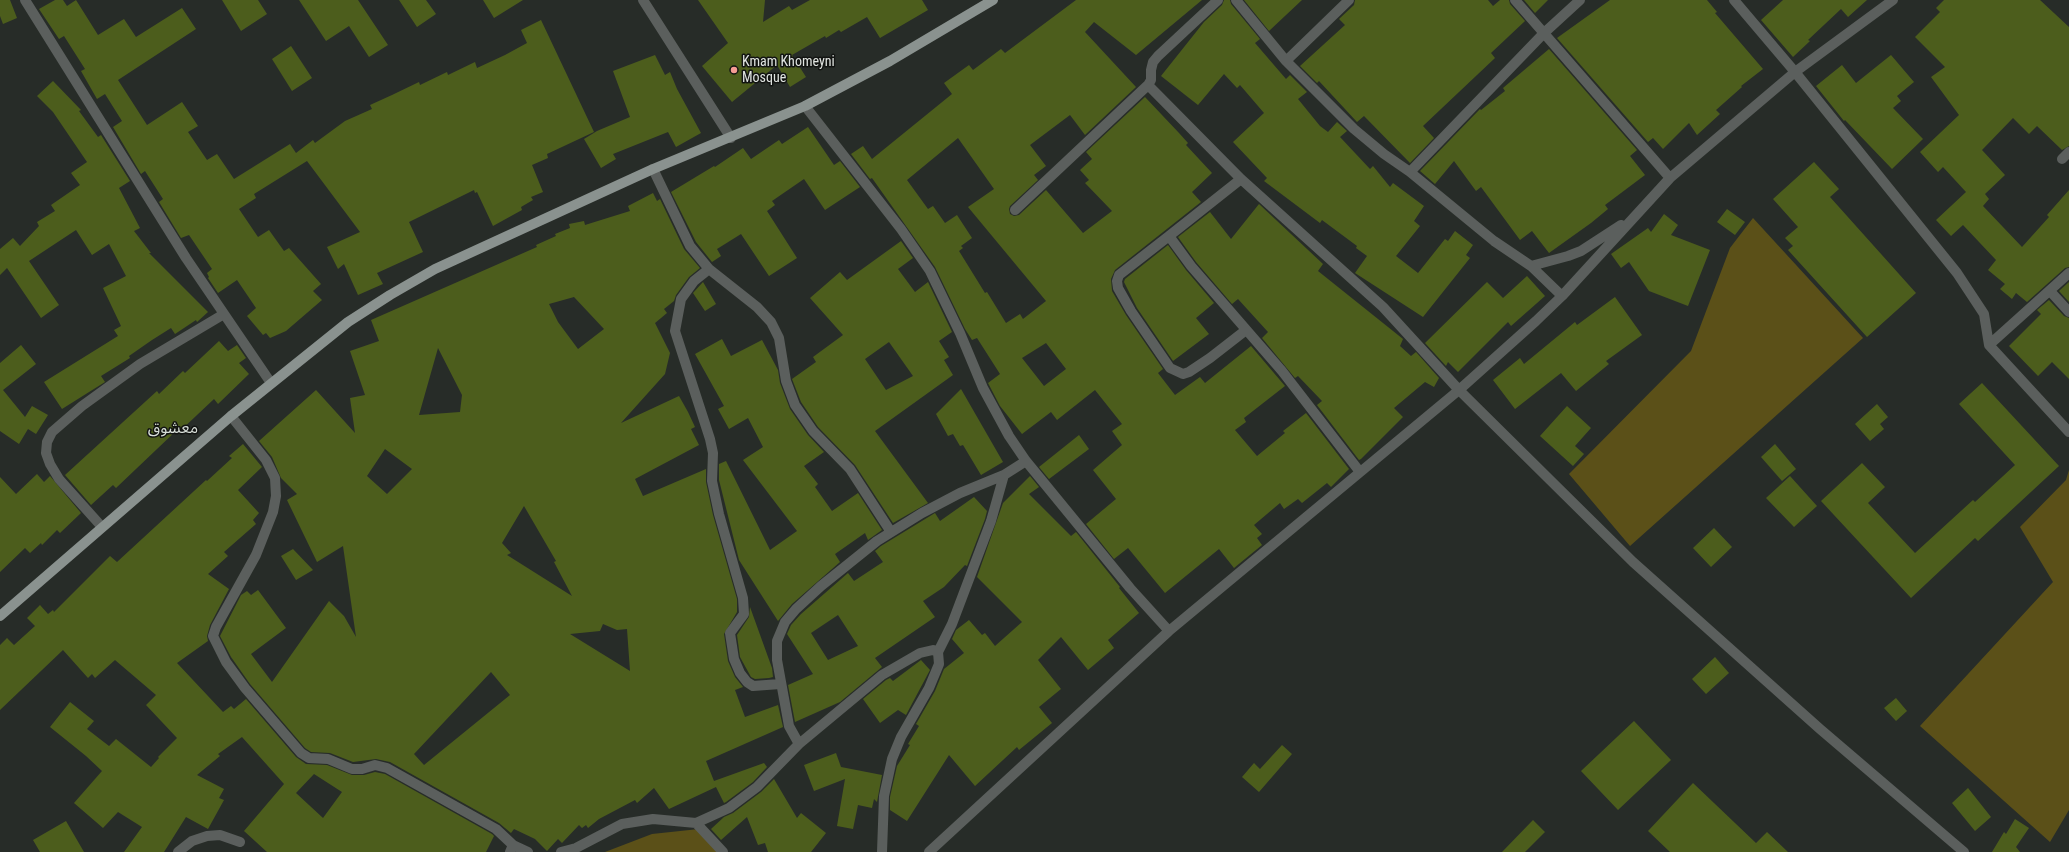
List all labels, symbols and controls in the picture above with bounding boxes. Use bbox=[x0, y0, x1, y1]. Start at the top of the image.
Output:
place label: Kmam Khomeyni Mosque bbox=[742, 54, 835, 86]
marker: Kmam Khomeyni Mosque bbox=[729, 65, 739, 75]
district label: معشوق bbox=[148, 419, 198, 439]

